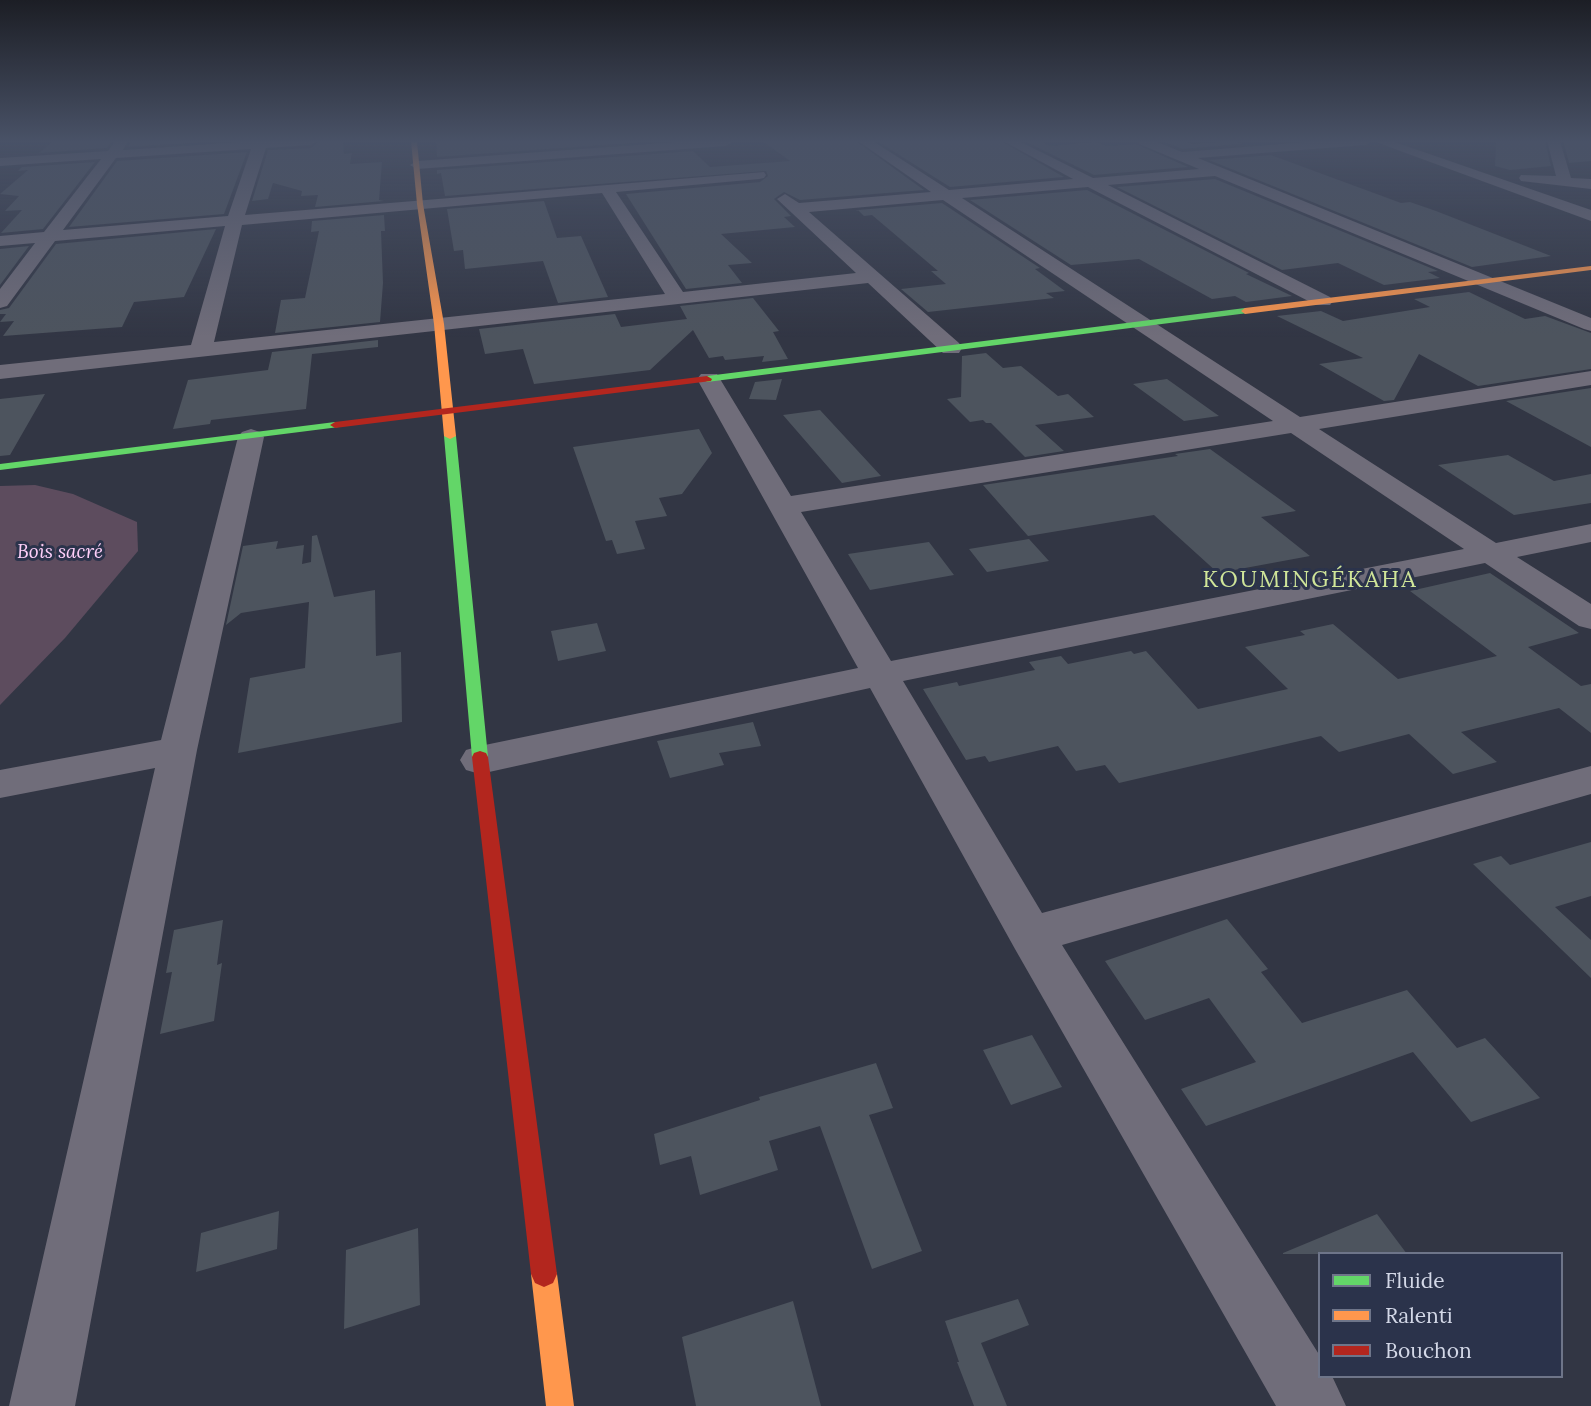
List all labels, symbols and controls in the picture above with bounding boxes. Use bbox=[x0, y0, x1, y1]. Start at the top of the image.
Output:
park label: Bois sacré bbox=[17, 542, 103, 564]
district label: KOUMINGÉKAHA bbox=[1204, 566, 1416, 594]
legend bbox=[1318, 1252, 1563, 1378]
text: Fluide bbox=[1385, 1267, 1445, 1294]
text: Ralenti bbox=[1385, 1302, 1453, 1329]
text: Bouchon bbox=[1385, 1337, 1472, 1364]

